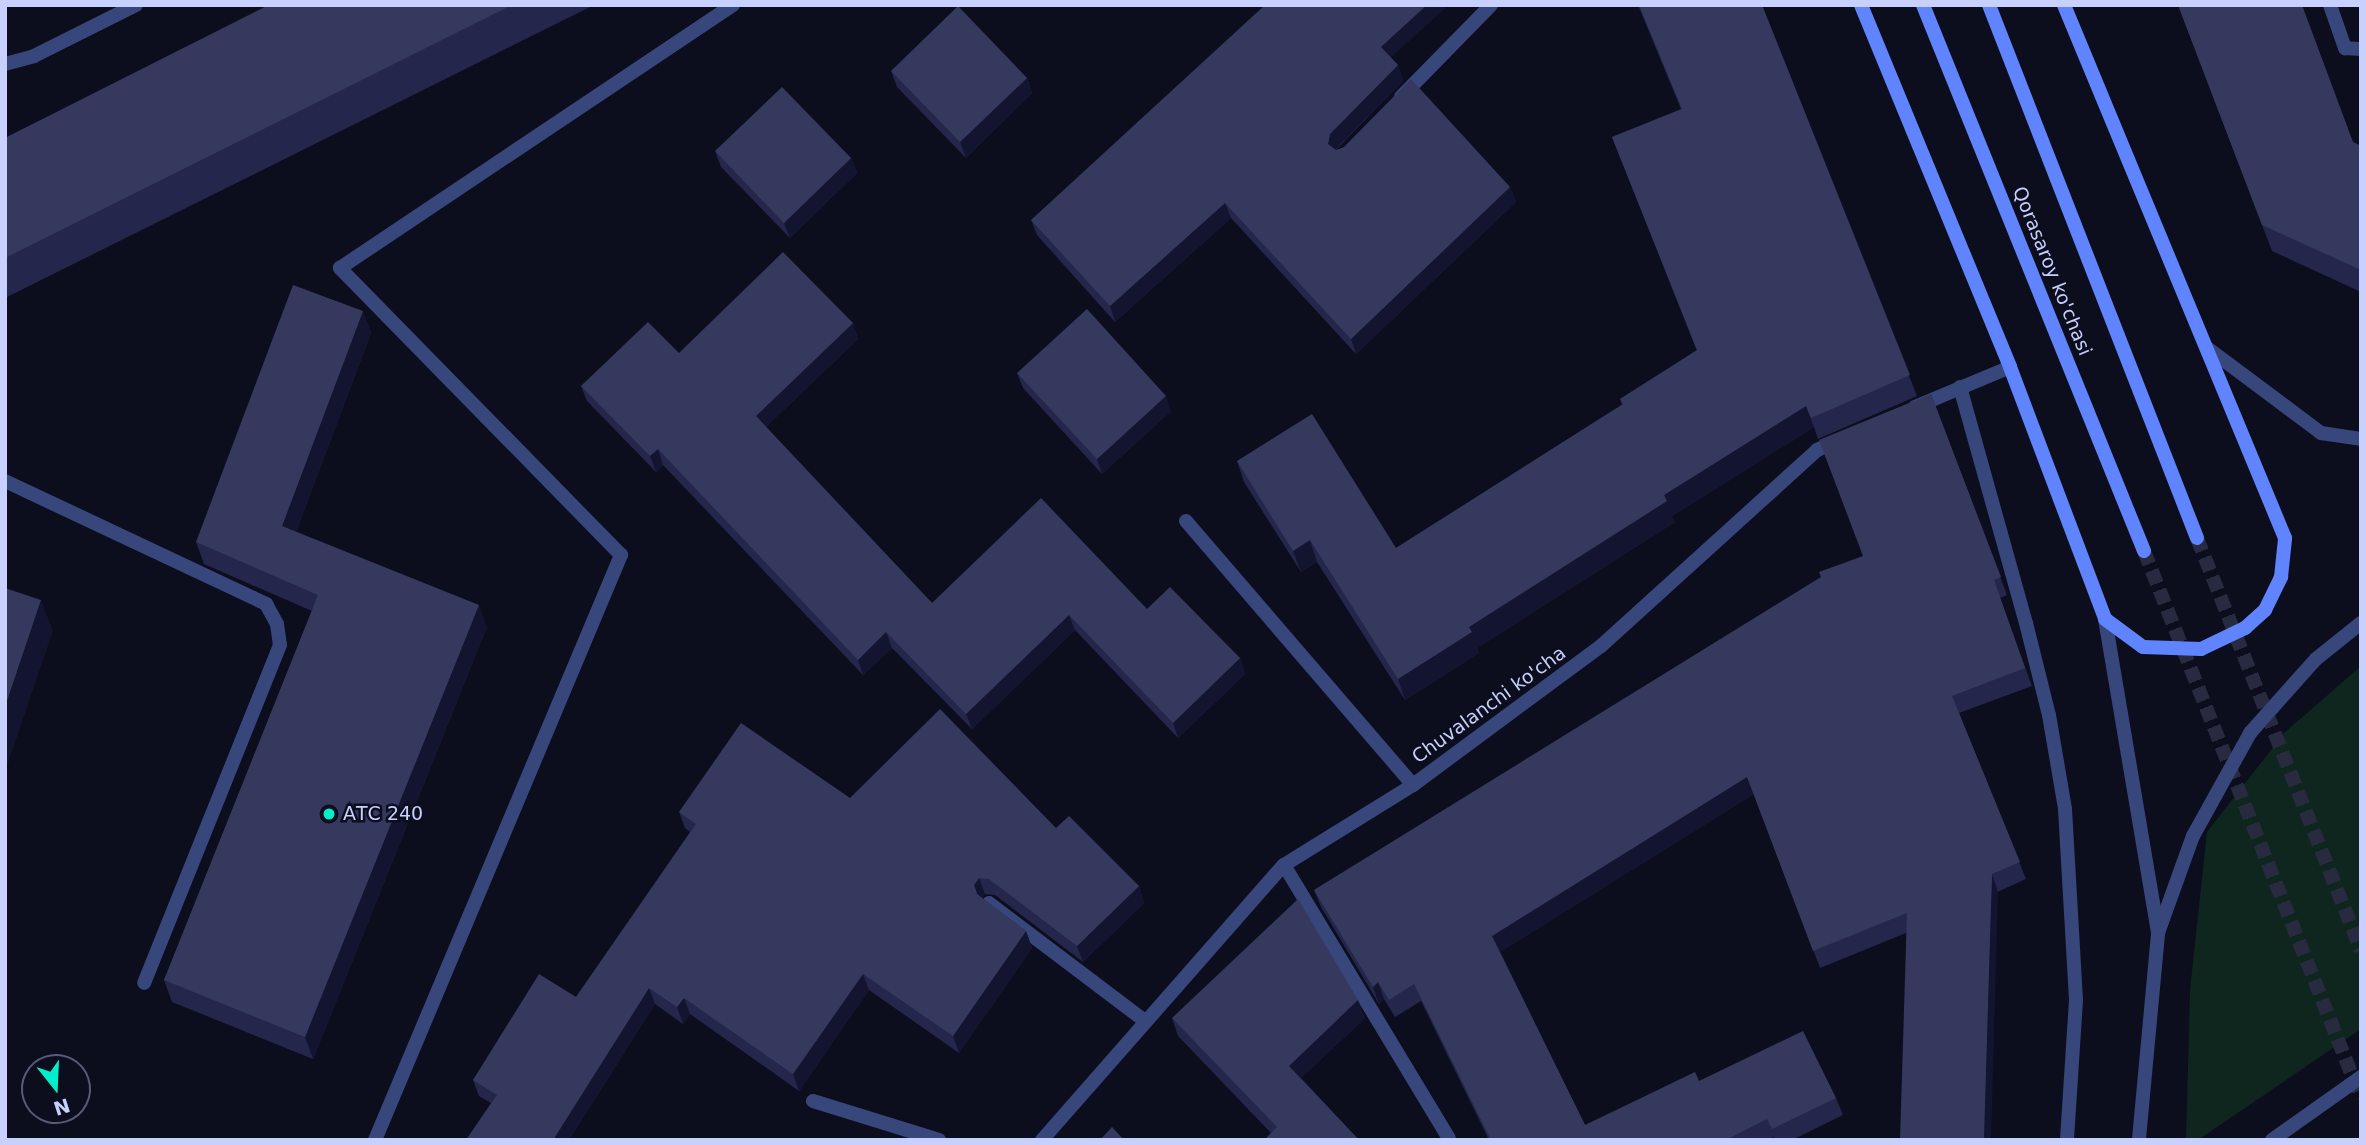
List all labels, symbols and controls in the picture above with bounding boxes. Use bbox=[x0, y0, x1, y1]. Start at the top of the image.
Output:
street label: Qorasaroy ko'chasi bbox=[2008, 183, 2096, 359]
street label: Chuvalanchi ko'cha bbox=[1408, 642, 1570, 768]
place label: АТС 240 bbox=[343, 803, 423, 825]
marker: АТС 240 bbox=[321, 806, 337, 822]
north arrow bbox=[21, 1054, 91, 1124]
text: N bbox=[51, 1094, 73, 1120]

